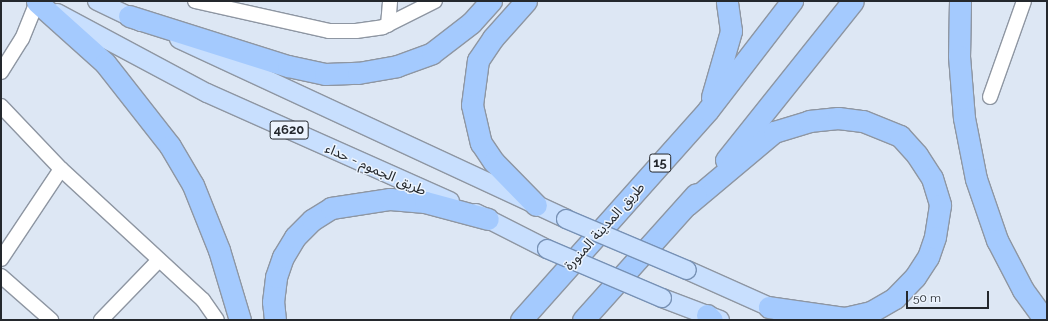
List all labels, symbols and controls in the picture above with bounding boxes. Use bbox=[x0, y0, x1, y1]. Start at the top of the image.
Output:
road number: 4620 bbox=[269, 119, 309, 141]
street label: طريق الجموم - حداء bbox=[323, 139, 429, 199]
road number: 15 bbox=[649, 152, 671, 174]
street label: طريق المدينة المنورة bbox=[560, 179, 648, 273]
scale bar bbox=[908, 283, 991, 309]
text: 50 m bbox=[913, 291, 941, 305]

